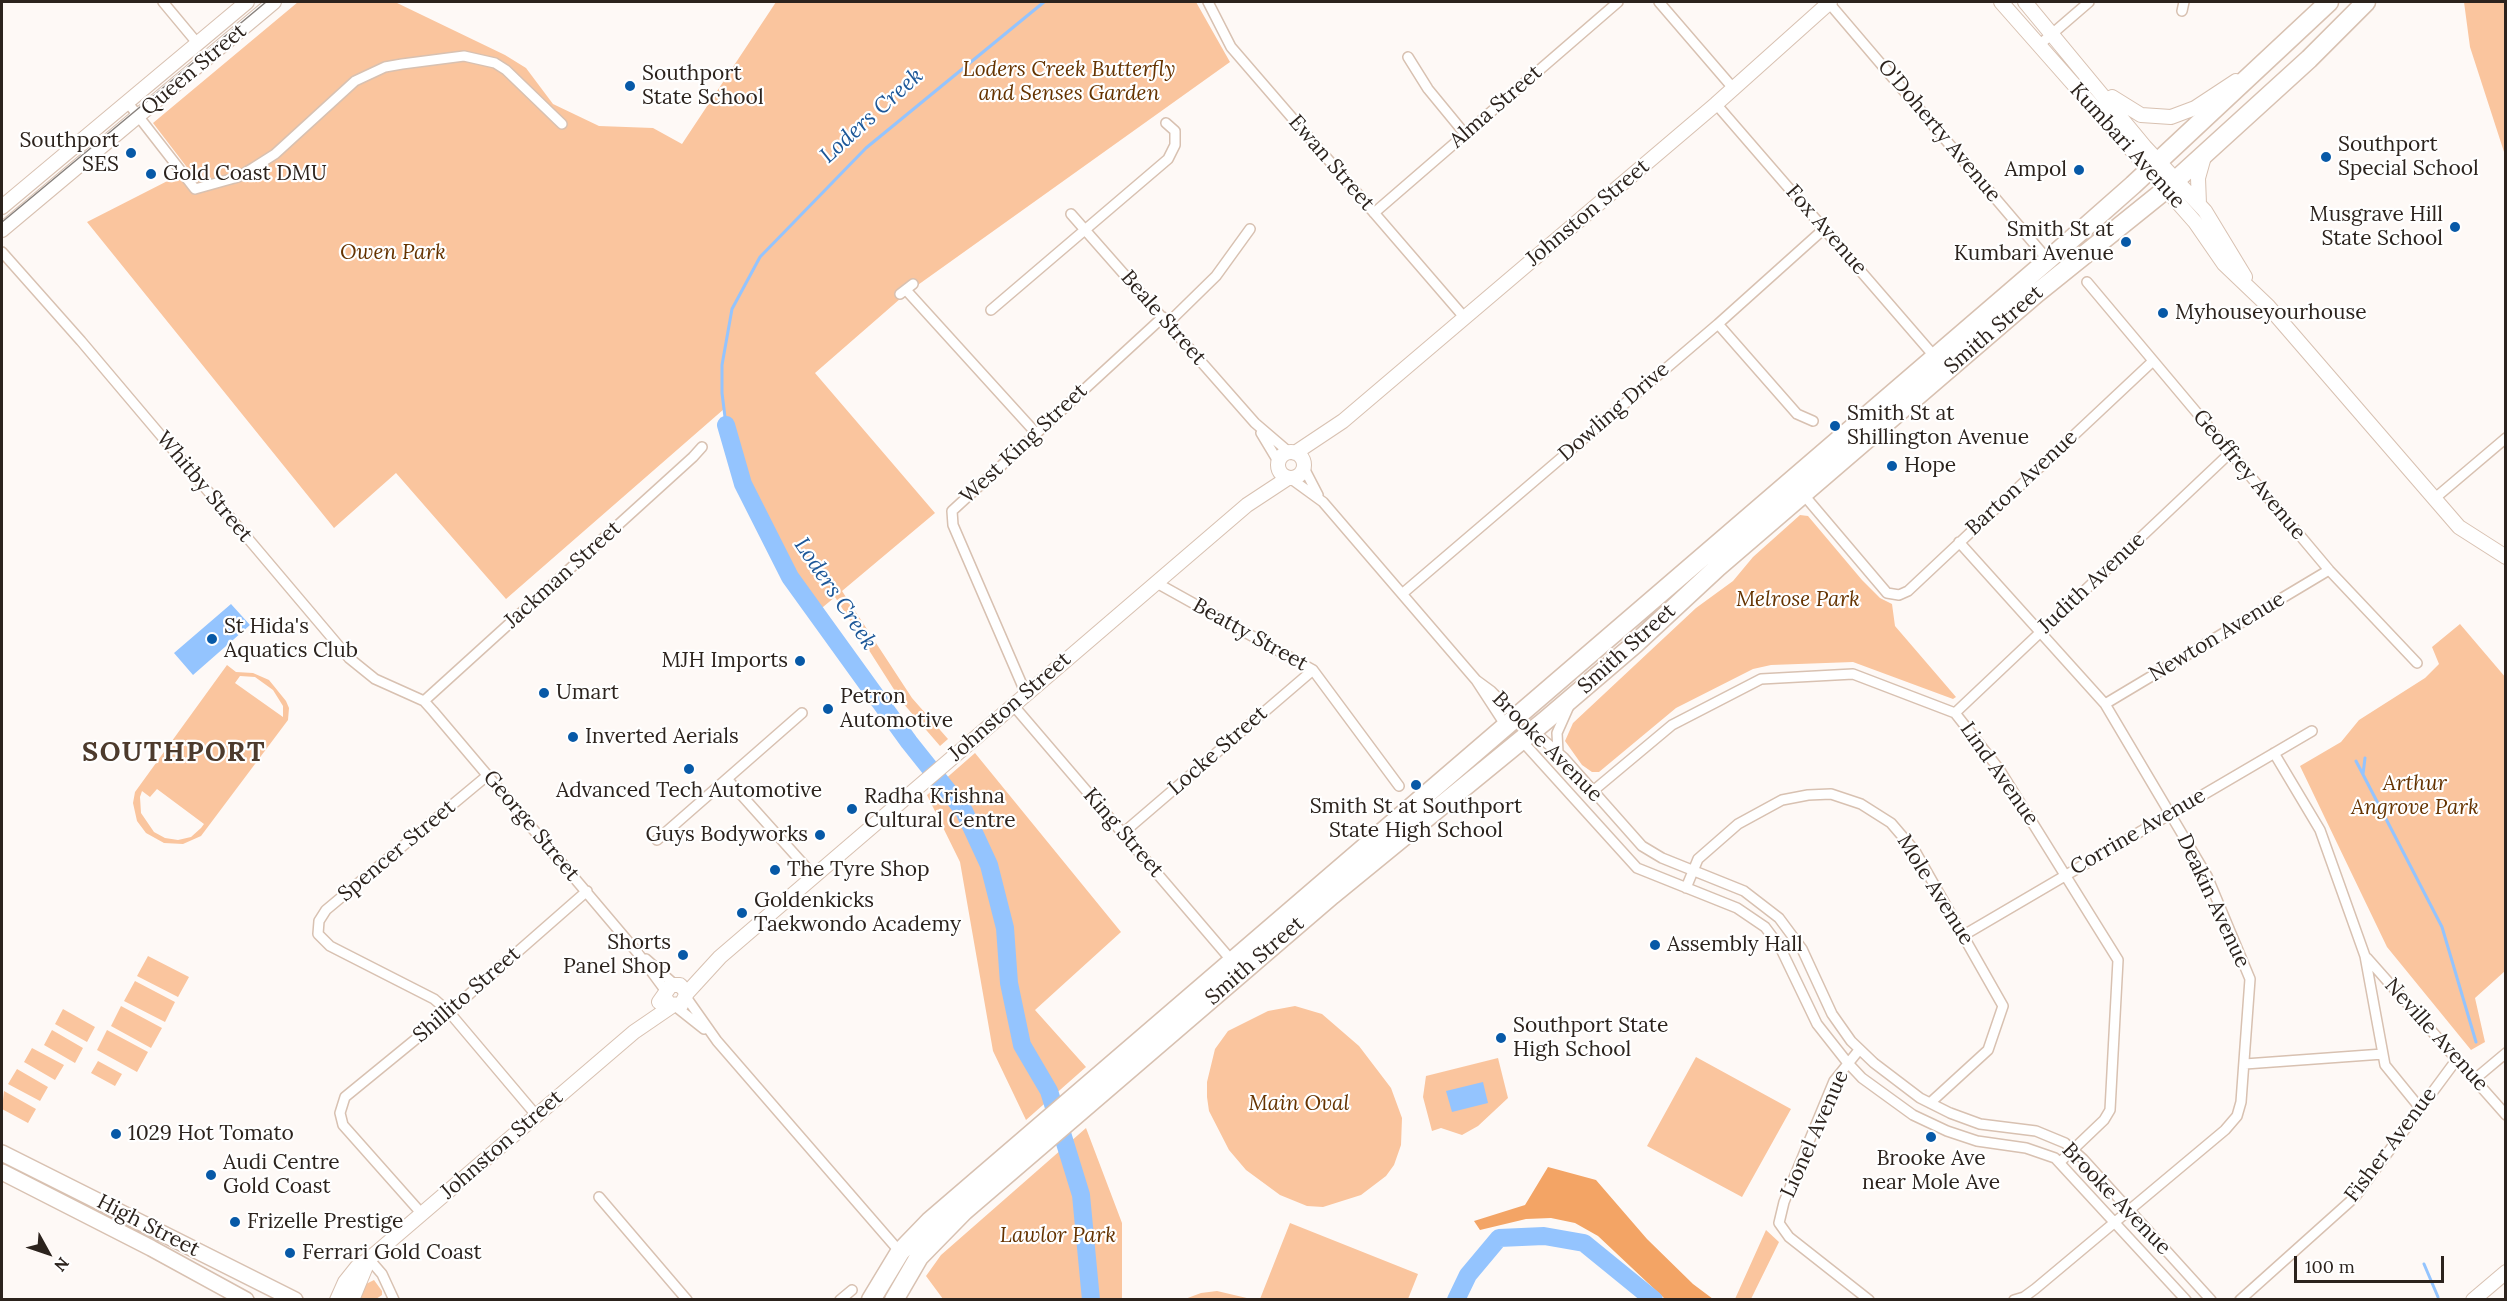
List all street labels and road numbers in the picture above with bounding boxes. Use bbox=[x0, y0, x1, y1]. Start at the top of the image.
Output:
street label: Queen Street bbox=[136, 19, 252, 121]
street label: O'Doherty Avenue bbox=[1872, 55, 2006, 207]
street label: Alma Street bbox=[1445, 60, 1547, 154]
street label: Kumbari Avenue bbox=[2064, 78, 2190, 214]
street label: Ewan Street bbox=[1283, 110, 1379, 216]
street label: Johnston Street bbox=[1521, 154, 1655, 272]
street label: Fox Avenue bbox=[1780, 180, 1872, 280]
street label: Beale Street bbox=[1115, 265, 1211, 371]
street label: Smith Street bbox=[1939, 280, 2049, 380]
street label: Dowling Drive bbox=[1553, 357, 1675, 467]
street label: West King Street bbox=[955, 379, 1093, 509]
street label: Geoffrey Avenue bbox=[2187, 405, 2311, 545]
street label: Barton Avenue bbox=[1961, 425, 2083, 541]
street label: Whitby Street bbox=[150, 427, 258, 547]
street label: Jackman Street bbox=[499, 516, 627, 634]
street label: Judith Avenue bbox=[2033, 527, 2151, 639]
street label: Newton Avenue bbox=[2145, 587, 2289, 687]
street label: Beatty Street bbox=[1188, 593, 1312, 677]
street label: Smith Street bbox=[1573, 599, 1681, 699]
street label: Johnston Street bbox=[944, 647, 1076, 767]
street label: Brooke Avenue bbox=[1487, 687, 1607, 807]
street label: Locke Street bbox=[1163, 701, 1273, 801]
street label: Lind Avenue bbox=[1954, 718, 2044, 830]
street label: George Street bbox=[477, 766, 585, 886]
street label: King Street bbox=[1078, 783, 1168, 883]
street label: Corrine Avenue bbox=[2066, 783, 2210, 881]
street label: Spencer Street bbox=[333, 795, 461, 907]
street label: Mole Avenue bbox=[1891, 830, 1979, 950]
street label: Deakin Avenue bbox=[2171, 830, 2255, 972]
street label: Smith Street bbox=[1200, 911, 1310, 1011]
street label: Shillito Street bbox=[408, 942, 526, 1048]
street label: Neville Avenue bbox=[2379, 973, 2493, 1097]
street label: Lionel Avenue bbox=[1776, 1066, 1854, 1202]
street label: Fisher Avenue bbox=[2340, 1083, 2442, 1207]
street label: Johnston Street bbox=[436, 1085, 568, 1205]
street label: Brooke Avenue bbox=[2056, 1138, 2176, 1260]
street label: High Street bbox=[92, 1189, 204, 1263]

